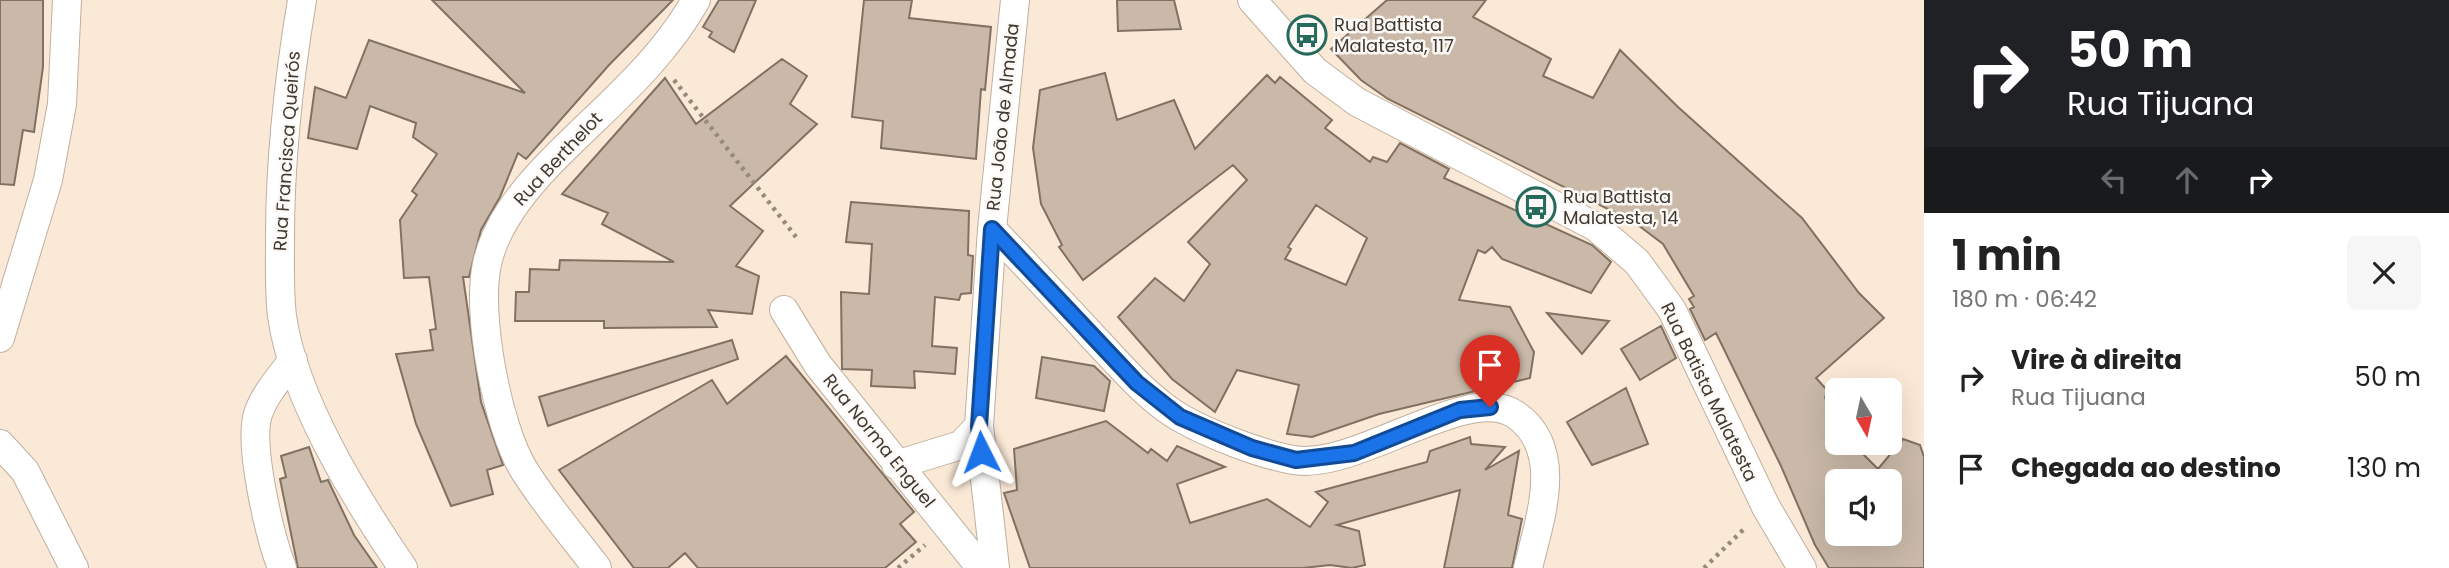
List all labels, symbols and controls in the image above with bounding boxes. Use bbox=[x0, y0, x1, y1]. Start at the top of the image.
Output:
place label: Rua Battista Malatesta, 117 bbox=[1334, 12, 1454, 58]
bus stop icon: Rua Battista Malatesta, 117 bbox=[1286, 14, 1328, 56]
text: 50 m bbox=[2067, 16, 2193, 84]
street label: Rua João de Almada bbox=[980, 22, 1025, 212]
icon: right bbox=[1952, 28, 2043, 119]
street label: Rua Francisca Queirós bbox=[267, 50, 306, 252]
text: Rua Tijuana bbox=[2067, 81, 2254, 126]
street label: Rua Berthelot bbox=[508, 106, 608, 211]
icon: left bbox=[2095, 161, 2133, 199]
icon: ahead bbox=[2168, 161, 2206, 199]
icon: right bbox=[2241, 161, 2279, 199]
place label: Rua Battista Malatesta, 14 bbox=[1563, 184, 1679, 230]
bus stop icon: Rua Battista Malatesta, 14 bbox=[1515, 186, 1557, 228]
text: 1 min bbox=[1952, 226, 2062, 285]
button: close bbox=[2347, 236, 2421, 310]
text: 180 m · 06:42 bbox=[1952, 283, 2097, 315]
street label: Rua Batista Malatesta bbox=[1655, 298, 1764, 486]
pin bbox=[1460, 335, 1520, 407]
text: Vire à direita bbox=[2011, 342, 2182, 378]
icon: arrive bbox=[1471, 346, 1509, 384]
icon: right bbox=[1952, 359, 1990, 397]
text: 50 m bbox=[2355, 359, 2421, 395]
street label: Rua Norma Enguel bbox=[817, 368, 941, 513]
north arrow bbox=[1825, 378, 1902, 455]
map controls bbox=[1825, 378, 1902, 546]
text: Rua Tijuana bbox=[2011, 381, 2146, 413]
position arrow bbox=[944, 415, 1018, 489]
icon: arrive bbox=[1952, 450, 1990, 488]
text: Chegada ao destino bbox=[2011, 450, 2281, 486]
text: 130 m bbox=[2347, 450, 2421, 486]
button: sound bbox=[1825, 469, 1902, 546]

